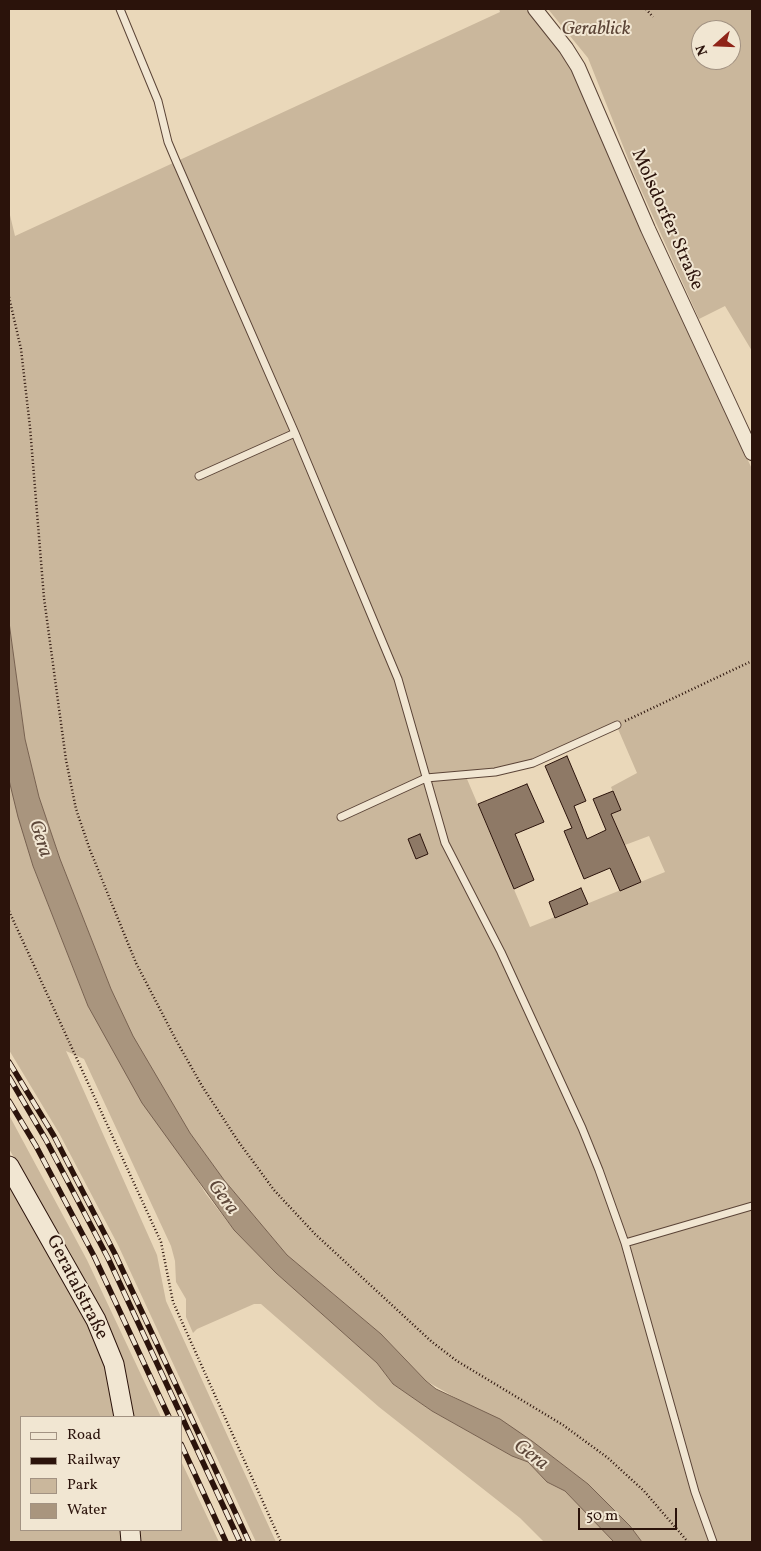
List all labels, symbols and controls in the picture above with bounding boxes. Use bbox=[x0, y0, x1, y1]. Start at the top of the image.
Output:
park label: Gerablick bbox=[561, 20, 631, 42]
north arrow bbox=[691, 20, 741, 70]
text: N bbox=[692, 42, 713, 58]
street label: Molsdorfer Straße bbox=[625, 146, 707, 294]
water label: Gera bbox=[22, 817, 56, 861]
water label: Gera bbox=[201, 1176, 243, 1220]
street label: Geratalstraße bbox=[40, 1232, 112, 1344]
legend bbox=[20, 1416, 182, 1531]
text: Road bbox=[67, 1425, 101, 1446]
water label: Gera bbox=[508, 1435, 552, 1477]
text: Railway bbox=[67, 1450, 120, 1471]
text: Park bbox=[67, 1475, 98, 1496]
scale bar bbox=[581, 1498, 680, 1530]
text: Water bbox=[67, 1500, 107, 1521]
text: 50 m bbox=[586, 1506, 618, 1527]

